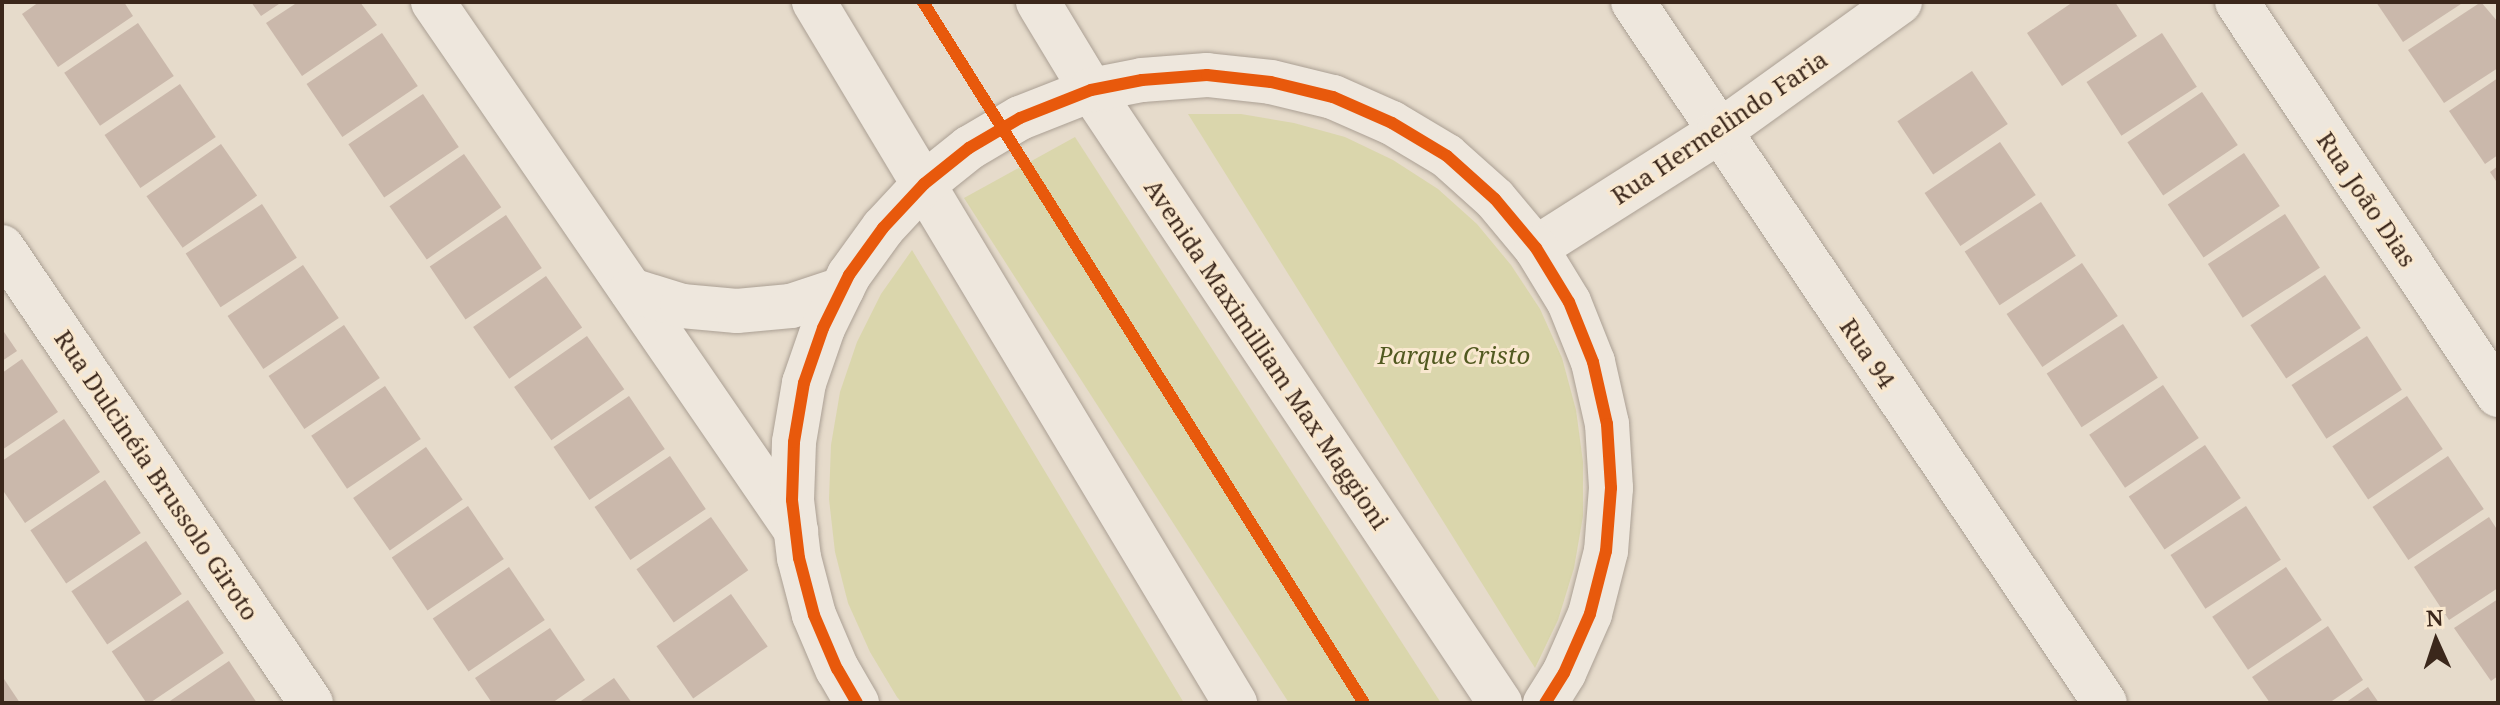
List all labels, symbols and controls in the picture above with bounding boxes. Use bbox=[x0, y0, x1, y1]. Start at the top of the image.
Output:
street label: Rua Hermelindo Faria bbox=[1606, 44, 1832, 210]
street label: Rua João Dias bbox=[2311, 126, 2423, 272]
street label: Avenida Maximilliam Max Maggioni bbox=[1139, 174, 1395, 534]
street label: Rua 94 bbox=[1834, 313, 1902, 393]
street label: Rua Dulcinéia Brussolo Giroto bbox=[49, 325, 265, 625]
park label: Parque Cristo bbox=[1378, 341, 1530, 369]
north arrow bbox=[2396, 601, 2476, 681]
text: N bbox=[2425, 602, 2444, 632]

